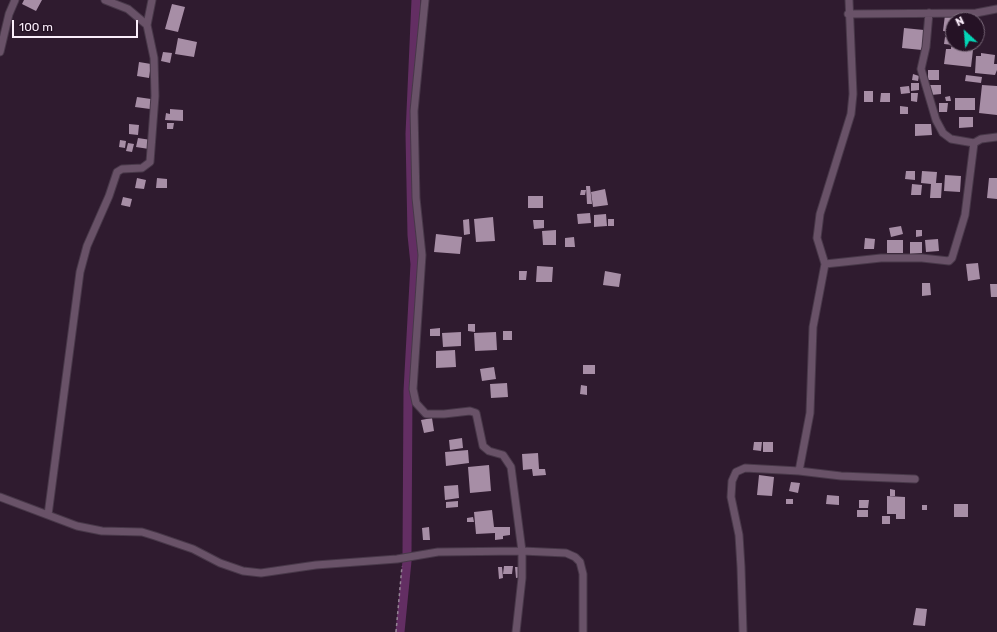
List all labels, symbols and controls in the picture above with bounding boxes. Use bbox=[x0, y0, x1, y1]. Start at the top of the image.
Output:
scale bar bbox=[14, 12, 140, 38]
north arrow bbox=[945, 12, 985, 52]
text: N bbox=[954, 14, 966, 29]
text: 100 m bbox=[19, 20, 53, 34]

